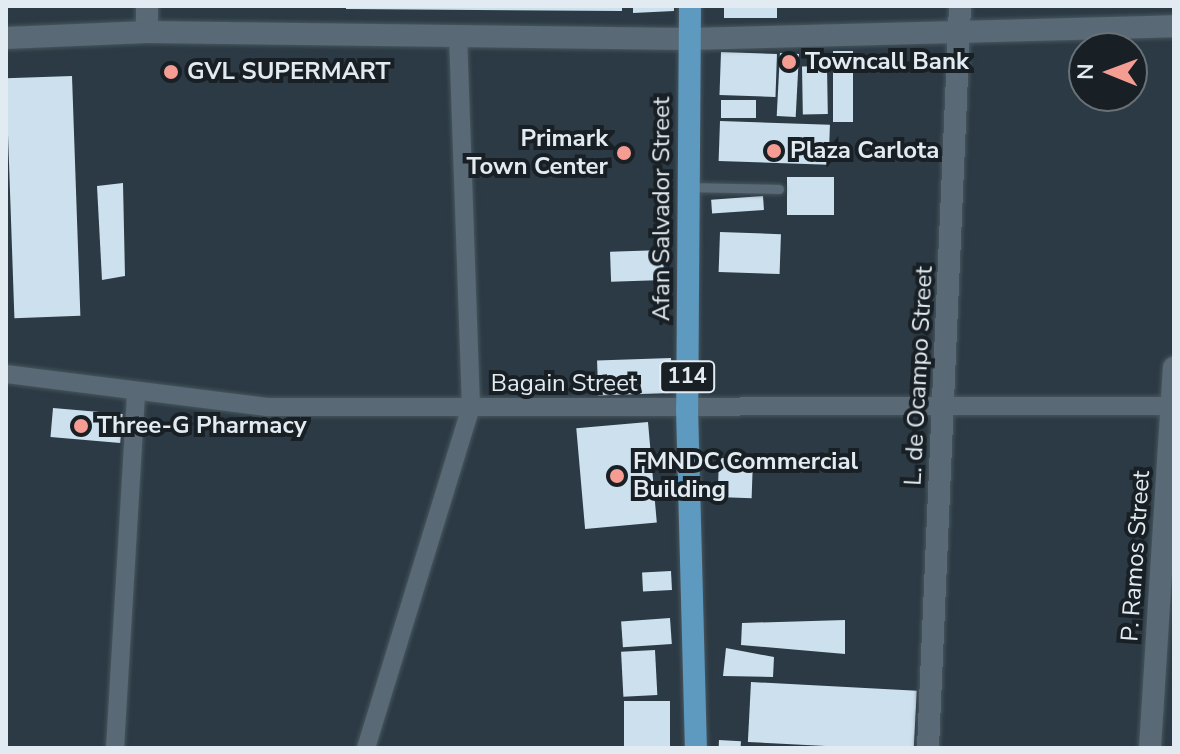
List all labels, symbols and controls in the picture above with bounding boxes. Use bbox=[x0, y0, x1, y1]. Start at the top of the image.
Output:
north arrow bbox=[1068, 32, 1148, 112]
place label: Towncall Bank bbox=[805, 48, 969, 76]
marker: Towncall Bank bbox=[780, 53, 798, 71]
place label: GVL SUPERMART bbox=[187, 58, 390, 86]
marker: GVL SUPERMART bbox=[162, 63, 180, 81]
text: N bbox=[1071, 63, 1101, 80]
street label: Afan Salvador Street bbox=[648, 97, 676, 321]
place label: Primark Town Center bbox=[466, 125, 608, 181]
place label: Plaza Carlota bbox=[790, 137, 939, 165]
marker: Plaza Carlota bbox=[765, 142, 783, 160]
marker: Primark Town Center bbox=[615, 144, 633, 162]
street label: L. de Ocampo Street bbox=[899, 266, 939, 486]
road number: 114 bbox=[659, 359, 715, 395]
street label: Bagain Street bbox=[491, 370, 637, 398]
place label: Three-G Pharmacy bbox=[97, 412, 307, 440]
marker: Three-G Pharmacy bbox=[72, 417, 90, 435]
place label: FMNDC Commercial Building bbox=[633, 448, 858, 504]
marker: FMNDC Commercial Building bbox=[608, 467, 626, 485]
street label: P. Ramos Street bbox=[1116, 469, 1156, 643]

